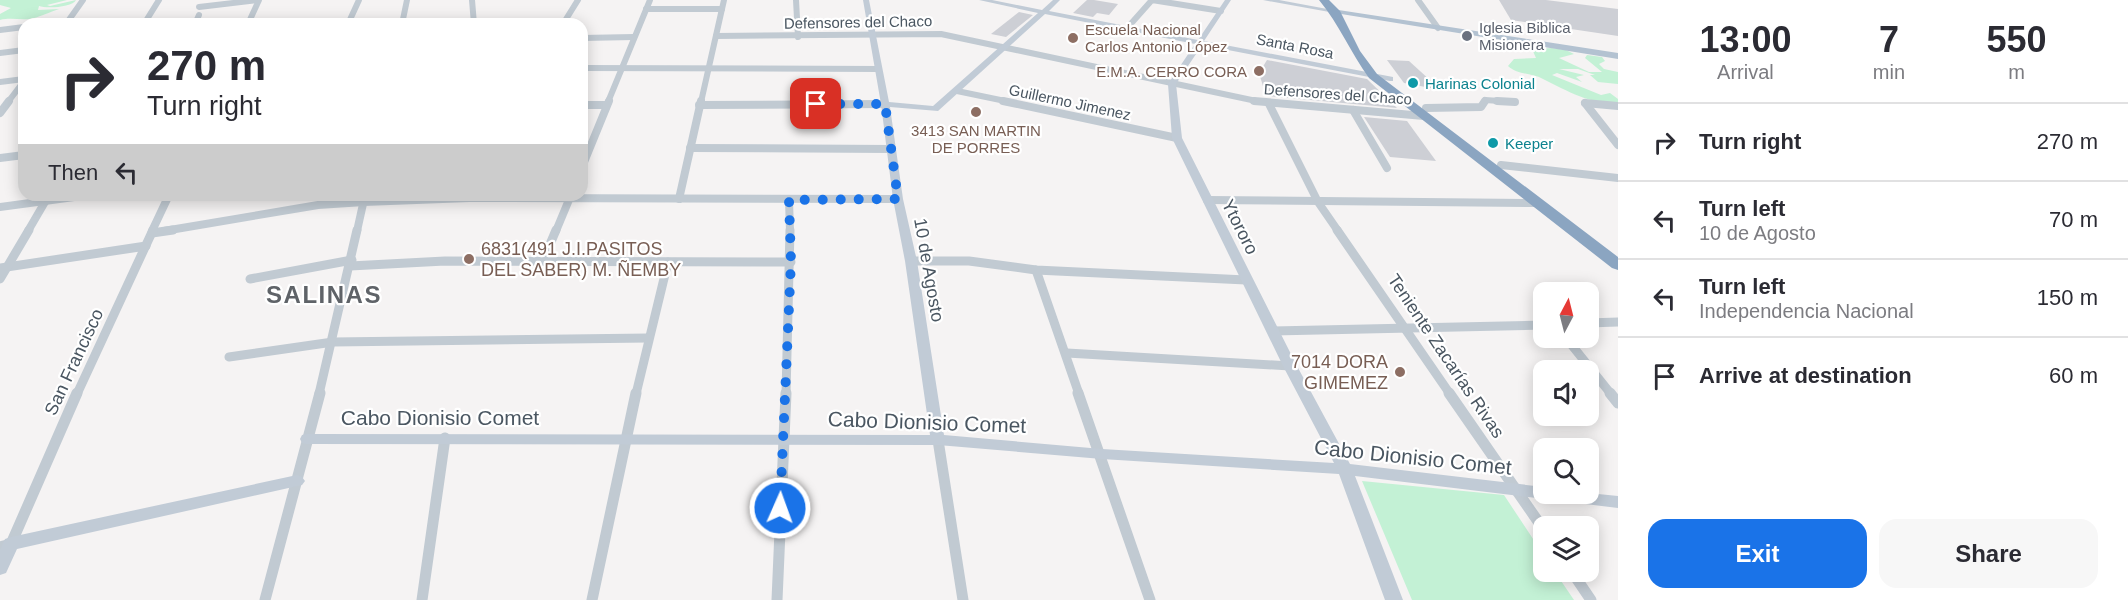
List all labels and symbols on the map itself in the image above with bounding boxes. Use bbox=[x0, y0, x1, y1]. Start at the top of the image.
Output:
street label: Defensores del Chaco bbox=[784, 12, 932, 32]
place label: Iglesia Biblica Misionera bbox=[1479, 19, 1571, 53]
place label: Escuela Nacional Carlos Antonio López bbox=[1085, 21, 1228, 55]
marker: Iglesia Biblica Misionera bbox=[1460, 29, 1474, 43]
street label: Santa Rosa bbox=[1255, 30, 1336, 62]
marker: Escuela Nacional Carlos Antonio López bbox=[1066, 31, 1080, 45]
place label: E.M.A. CERRO CORA bbox=[1096, 63, 1247, 80]
marker: E.M.A. CERRO CORA bbox=[1252, 64, 1266, 78]
place label: Harinas Colonial bbox=[1425, 75, 1535, 92]
marker: Harinas Colonial bbox=[1406, 76, 1420, 90]
pin bbox=[790, 78, 841, 129]
street label: Defensores del Chaco bbox=[1263, 80, 1413, 108]
street label: Guillermo Jimenez bbox=[1007, 81, 1133, 123]
marker: 3413 SAN MARTIN DE PORRES bbox=[969, 105, 983, 119]
place label: 3413 SAN MARTIN DE PORRES bbox=[911, 122, 1041, 156]
place label: Keeper bbox=[1505, 135, 1553, 152]
marker: Keeper bbox=[1486, 136, 1500, 150]
street label: Ytororo bbox=[1218, 196, 1262, 258]
street label: 10 de Agosto bbox=[910, 217, 948, 323]
place label: 6831(491 J.I.PASITOS DEL SABER) M. ÑEMBY bbox=[481, 239, 681, 280]
marker: 6831(491 J.I.PASITOS DEL SABER) M. ÑEMBY bbox=[462, 252, 476, 266]
street label: Teniente Zacarías Rivas bbox=[1384, 270, 1508, 442]
district label: SALINAS bbox=[266, 281, 382, 308]
north arrow bbox=[1533, 282, 1599, 348]
street label: San Francisco bbox=[41, 306, 107, 418]
place label: 7014 DORA GIMEMEZ bbox=[1291, 352, 1388, 393]
marker: 7014 DORA GIMEMEZ bbox=[1393, 365, 1407, 379]
street label: Cabo Dionisio Comet bbox=[341, 406, 539, 429]
street label: Cabo Dionisio Comet bbox=[827, 407, 1027, 437]
street label: Cabo Dionisio Comet bbox=[1313, 435, 1513, 479]
position arrow bbox=[748, 476, 812, 540]

